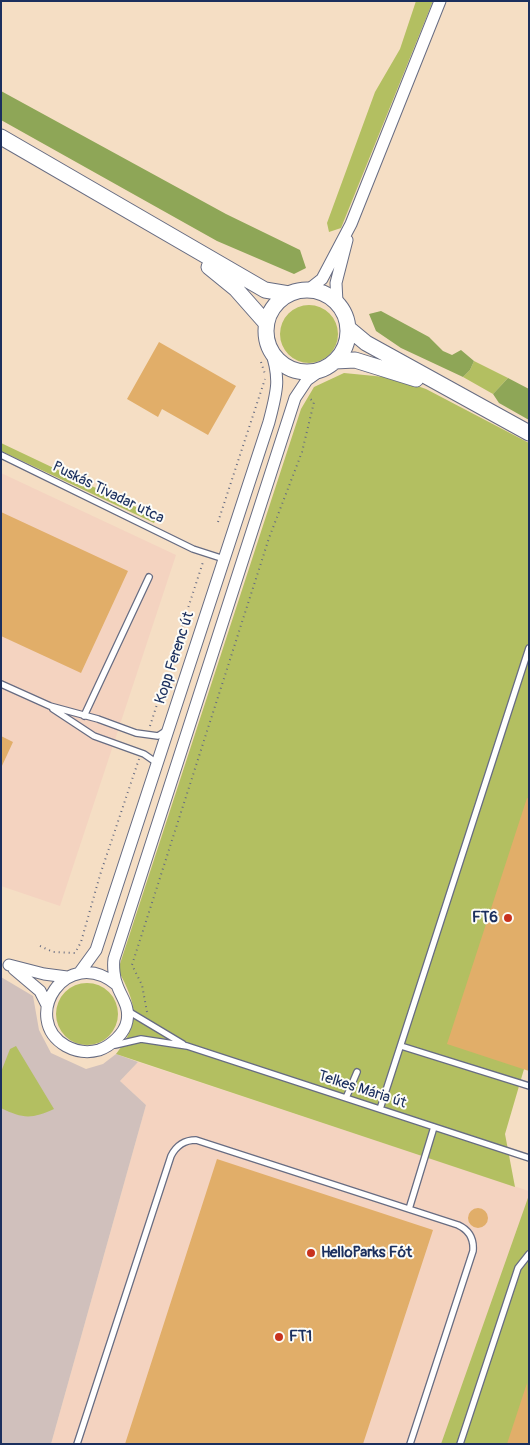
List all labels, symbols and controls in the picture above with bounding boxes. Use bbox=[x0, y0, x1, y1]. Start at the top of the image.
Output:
street label: Puskás Tivadar utca bbox=[49, 458, 167, 528]
street label: Kopp Ferenc út bbox=[152, 610, 198, 706]
place label: FT6 bbox=[472, 909, 498, 927]
marker: FT6 bbox=[502, 912, 514, 924]
street label: Telkes Mária út bbox=[316, 1067, 408, 1113]
place label: HelloParks Fót bbox=[321, 1244, 412, 1262]
marker: HelloParks Fót bbox=[305, 1247, 317, 1259]
place label: FT1 bbox=[289, 1328, 312, 1346]
marker: FT1 bbox=[273, 1331, 285, 1343]

